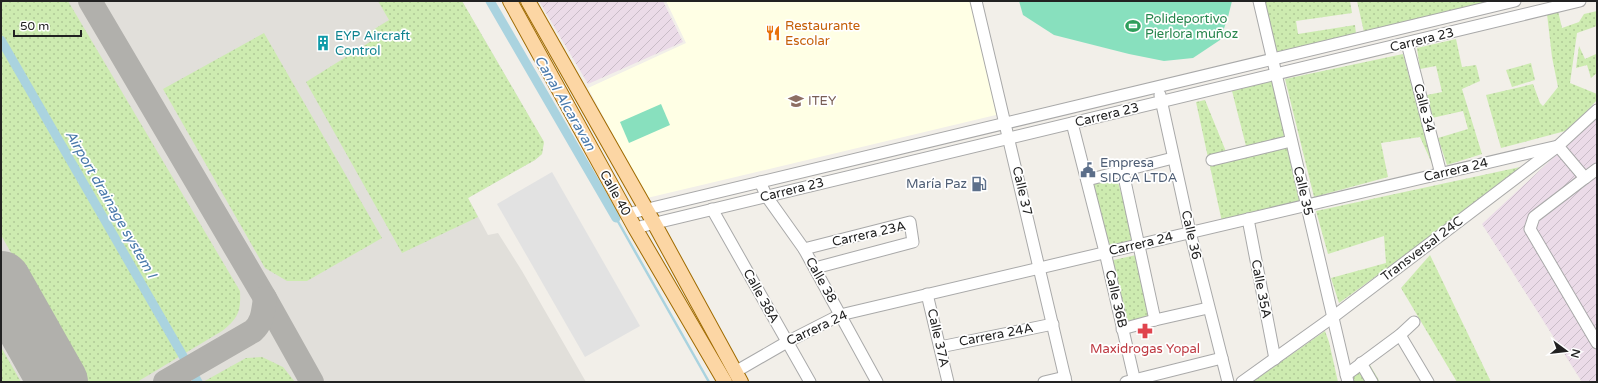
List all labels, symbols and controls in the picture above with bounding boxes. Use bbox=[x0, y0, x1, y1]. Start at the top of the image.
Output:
place label: Polideportivo Pierlora muñoz bbox=[1145, 11, 1238, 42]
scale bar bbox=[14, 12, 81, 38]
sports icon: Polideportivo Pierlora muñoz bbox=[1124, 17, 1142, 35]
place label: Restaurante Escolar bbox=[785, 18, 860, 49]
text: 50 m bbox=[20, 19, 49, 33]
restaurant icon: Restaurante Escolar bbox=[764, 24, 782, 42]
street label: Carrera 23 bbox=[1388, 24, 1456, 56]
place label: EYP Aircraft Control bbox=[335, 28, 410, 59]
building icon: EYP Aircraft Control bbox=[314, 34, 332, 52]
water label: Canal Alcaravan bbox=[531, 52, 599, 154]
street label: Calle 34 bbox=[1410, 82, 1438, 134]
school or university icon: ITEY bbox=[787, 92, 805, 110]
place label: ITEY bbox=[808, 93, 836, 109]
street label: Carrera 23 bbox=[1073, 99, 1141, 131]
water label: Airport drainage system I bbox=[62, 127, 161, 282]
place label: Empresa SIDCA LTDA bbox=[1100, 155, 1178, 186]
street label: Carrera 24 bbox=[1422, 155, 1490, 185]
public building icon: Empresa SIDCA LTDA bbox=[1079, 161, 1097, 179]
street label: Calle 37 bbox=[1009, 165, 1035, 217]
street label: Calle 35 bbox=[1290, 165, 1316, 217]
street label: Calle 40 bbox=[596, 167, 634, 219]
street label: Carrera 23 bbox=[758, 174, 826, 206]
fuel station icon: María Paz bbox=[970, 175, 988, 193]
place label: María Paz bbox=[906, 176, 967, 192]
street label: Calle 36 bbox=[1178, 209, 1204, 261]
street label: Transversal 24C bbox=[1378, 213, 1466, 285]
street label: Carrera 23A bbox=[831, 218, 908, 250]
street label: Carrera 24 bbox=[1107, 229, 1175, 259]
street label: Calle 38 bbox=[802, 254, 840, 306]
street label: Calle 35A bbox=[1247, 258, 1275, 320]
street label: Calle 38A bbox=[740, 266, 783, 326]
street label: Calle 36B bbox=[1102, 269, 1130, 329]
street label: Carrera 24 bbox=[784, 307, 850, 349]
street label: Calle 37A bbox=[924, 307, 953, 369]
street label: Carrera 24A bbox=[958, 320, 1035, 350]
pharmacy icon: Maxidrogas Yopal bbox=[1136, 322, 1154, 340]
north arrow bbox=[1546, 331, 1586, 371]
place label: Maxidrogas Yopal bbox=[1090, 341, 1200, 357]
text: N bbox=[1568, 348, 1583, 359]

